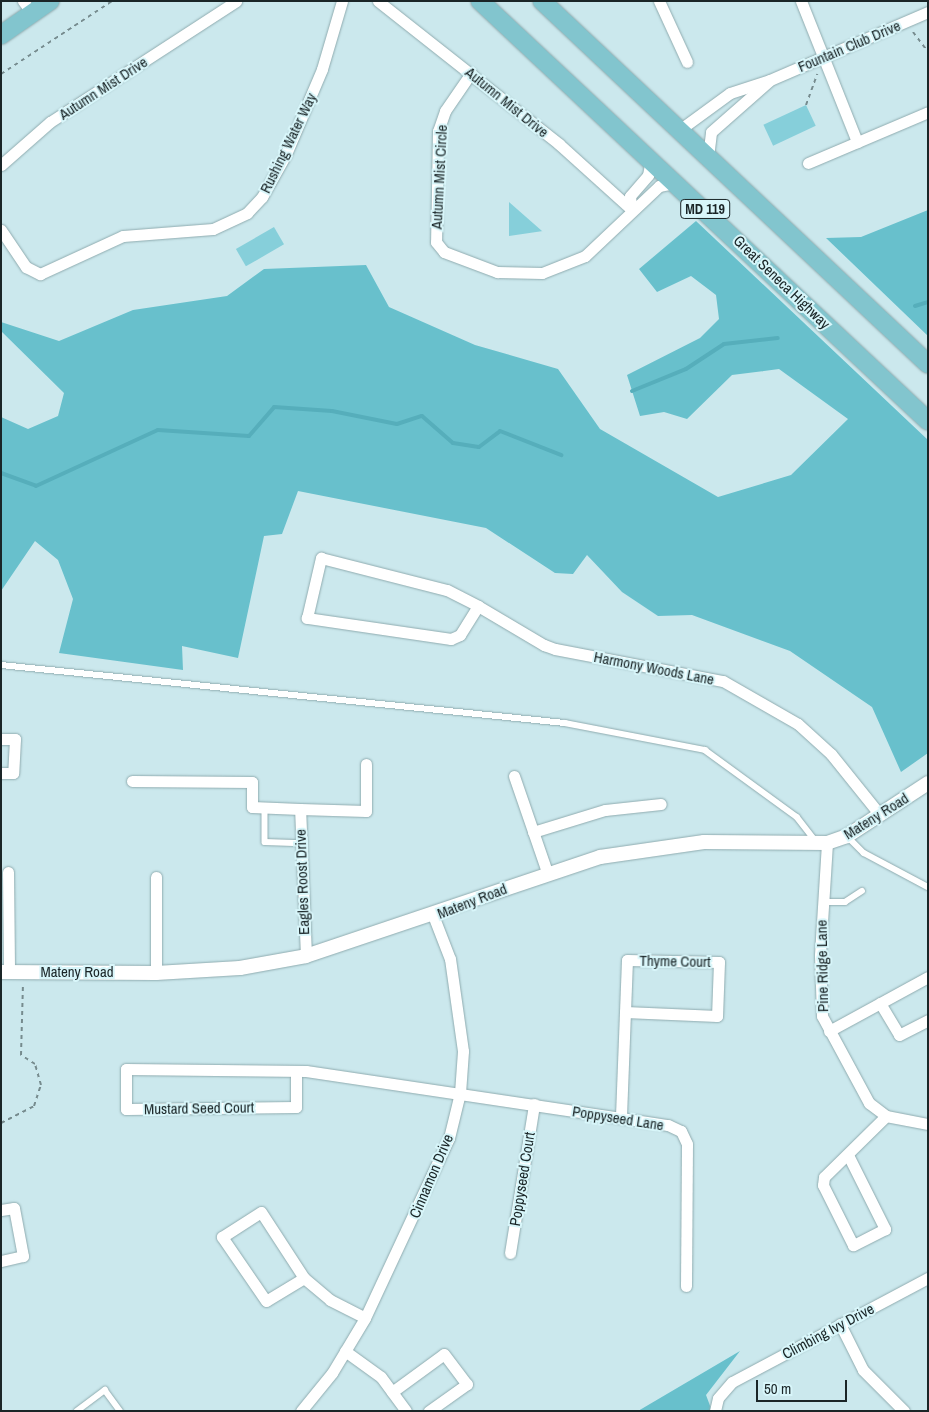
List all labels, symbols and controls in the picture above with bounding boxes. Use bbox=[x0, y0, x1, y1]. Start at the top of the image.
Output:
street label: Fountain Club Drive bbox=[795, 16, 903, 76]
street label: Autumn Mist Drive bbox=[55, 53, 151, 123]
street label: Autumn Mist Drive bbox=[462, 63, 552, 141]
street label: Rushing Water Way bbox=[256, 90, 320, 196]
street label: Autumn Mist Circle bbox=[427, 124, 451, 230]
road number: MD 119 bbox=[680, 198, 730, 220]
street label: Great Seneca Highway bbox=[730, 231, 834, 333]
street label: Harmony Woods Lane bbox=[592, 648, 716, 688]
street label: Mateny Road bbox=[840, 789, 912, 843]
street label: Eagles Roost Drive bbox=[291, 829, 313, 935]
street label: Mateny Road bbox=[435, 879, 509, 923]
street label: Pine Ridge Lane bbox=[812, 920, 832, 1012]
street label: Thyme Court bbox=[639, 951, 711, 971]
street label: Mateny Road bbox=[40, 963, 114, 981]
street label: Mustard Seed Court bbox=[144, 1098, 254, 1118]
street label: Poppyseed Lane bbox=[571, 1102, 665, 1134]
street label: Cinnamon Drive bbox=[405, 1131, 457, 1221]
street label: Poppyseed Court bbox=[506, 1131, 538, 1227]
street label: Climbing Ivy Drive bbox=[779, 1299, 877, 1363]
scale bar bbox=[759, 1370, 850, 1402]
text: 50 m bbox=[764, 1378, 791, 1399]

